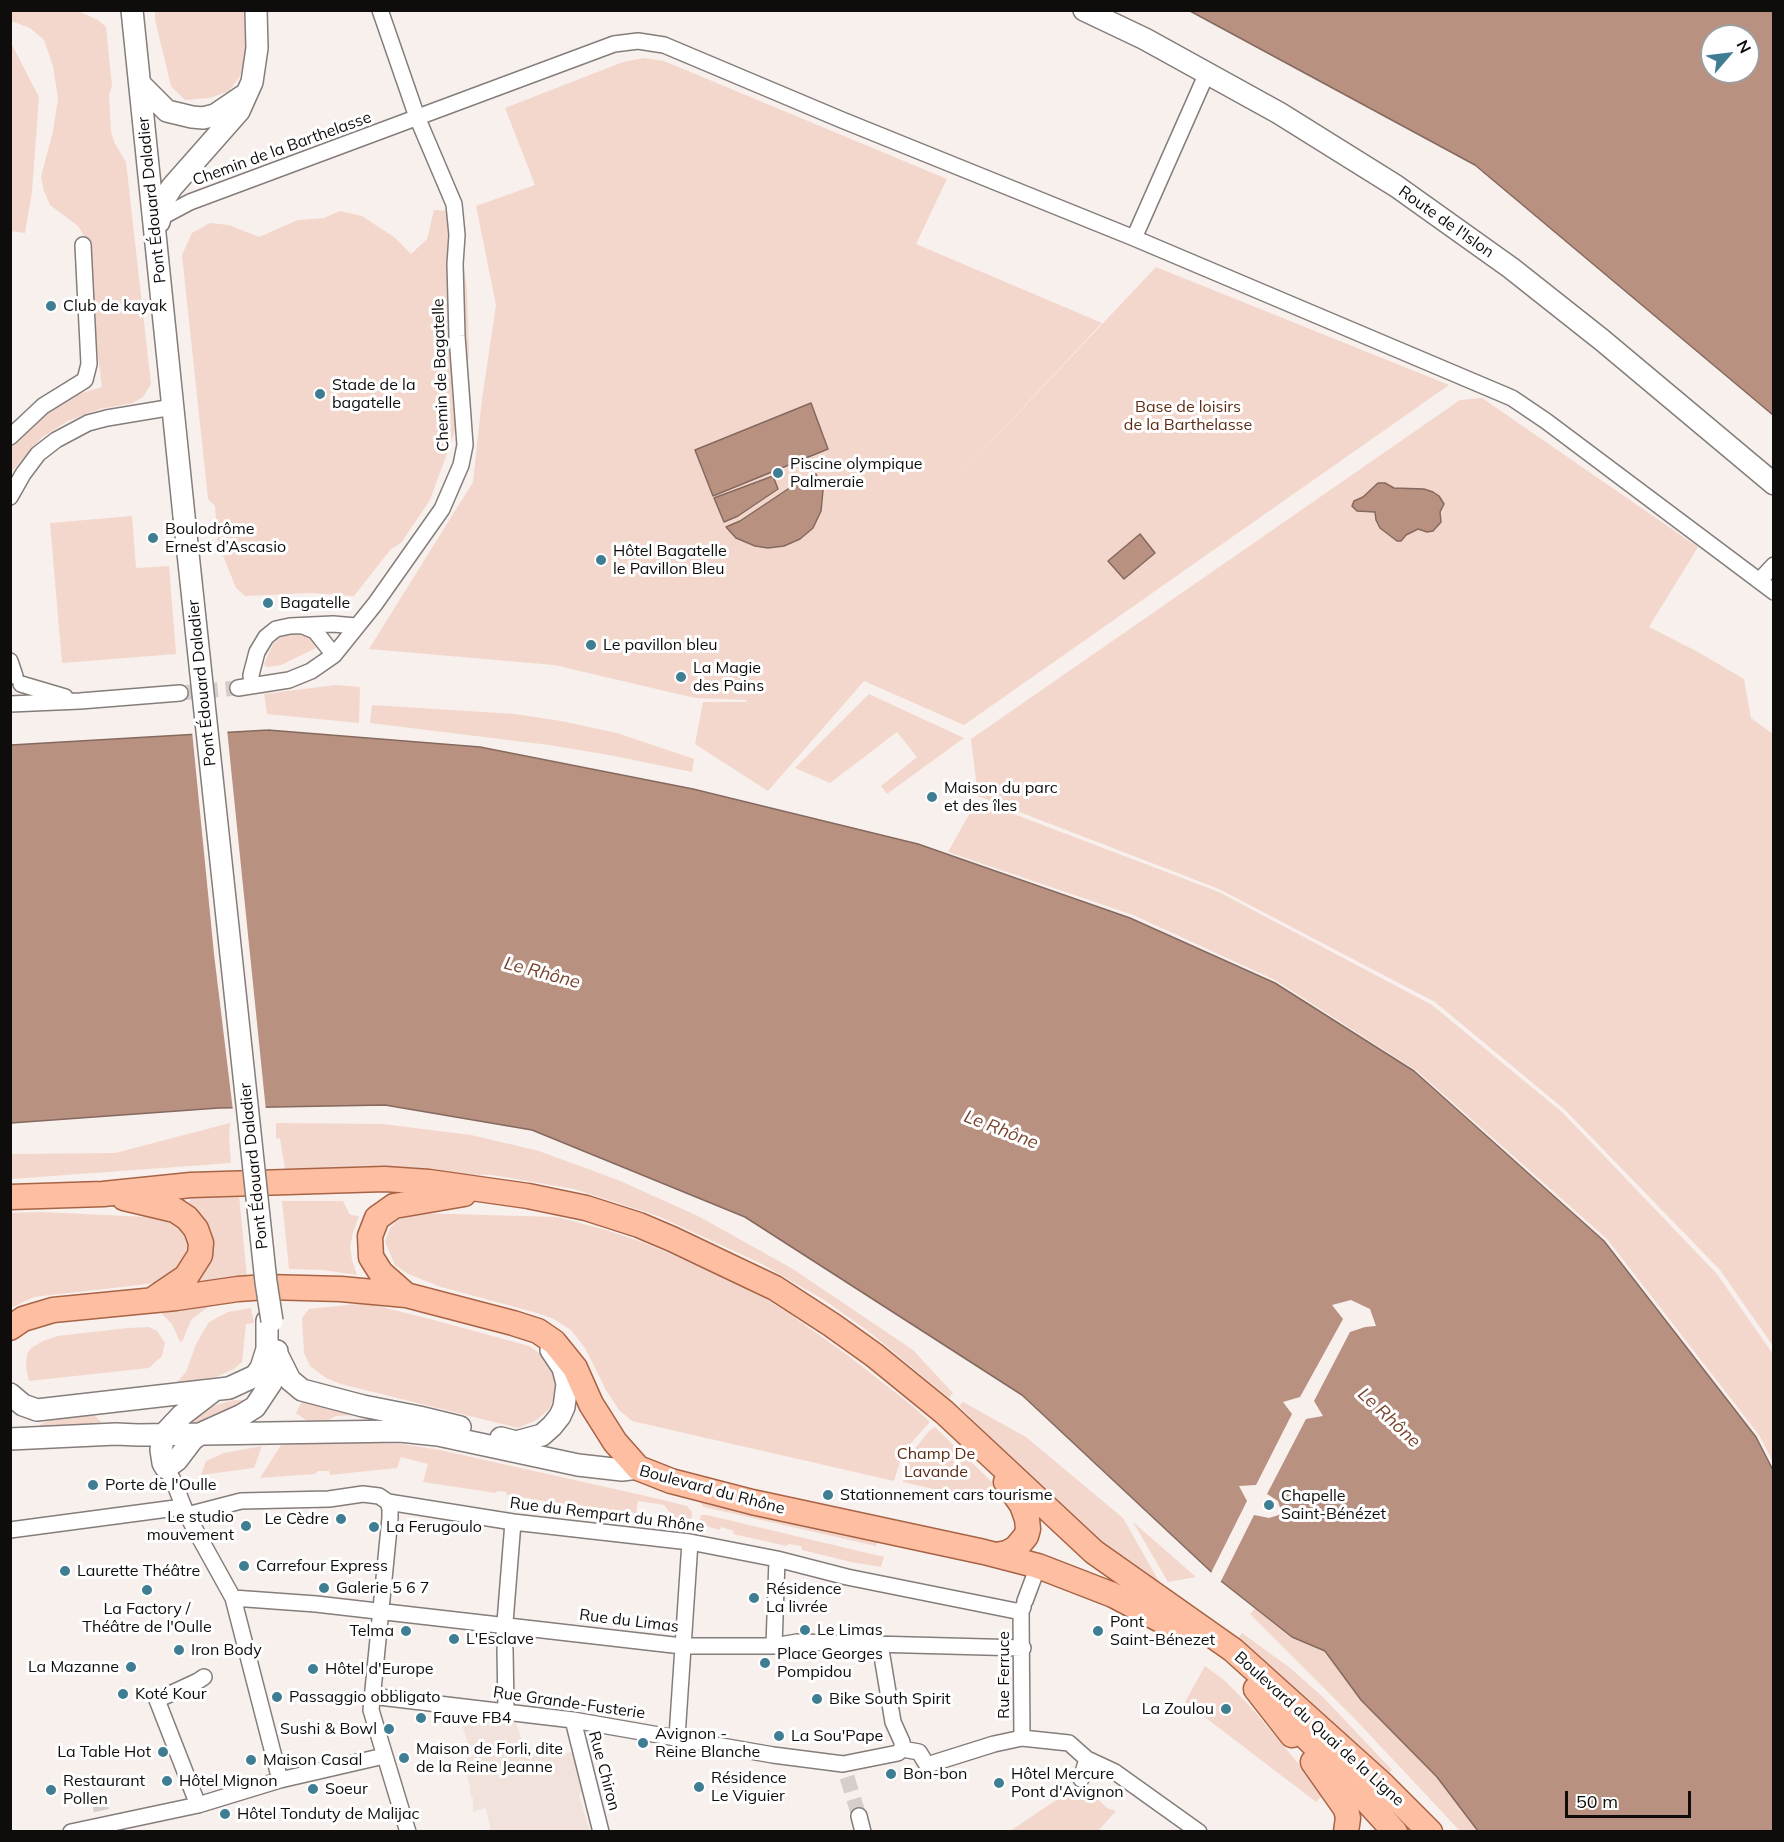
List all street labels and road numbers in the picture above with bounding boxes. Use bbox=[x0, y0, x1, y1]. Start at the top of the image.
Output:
street label: Chemin de la Barthelasse bbox=[190, 108, 374, 190]
street label: Pont Édouard Daladier bbox=[134, 116, 170, 284]
street label: Route de l'Islon bbox=[1395, 182, 1497, 262]
street label: Chemin de Bagatelle bbox=[429, 298, 453, 452]
street label: Pont Édouard Daladier bbox=[184, 599, 220, 767]
street label: Pont Édouard Daladier bbox=[236, 1082, 272, 1250]
street label: Boulevard du Rhône bbox=[637, 1461, 787, 1519]
street label: Rue du Rempart du Rhône bbox=[509, 1494, 705, 1536]
street label: Rue du Limas bbox=[578, 1605, 680, 1637]
street label: Rue Ferruce bbox=[994, 1631, 1014, 1719]
street label: Boulevard du Quai de la Ligne bbox=[1230, 1648, 1408, 1810]
street label: Rue Grande-Fusterie bbox=[492, 1683, 646, 1723]
street label: Rue Chiron bbox=[584, 1729, 624, 1813]

